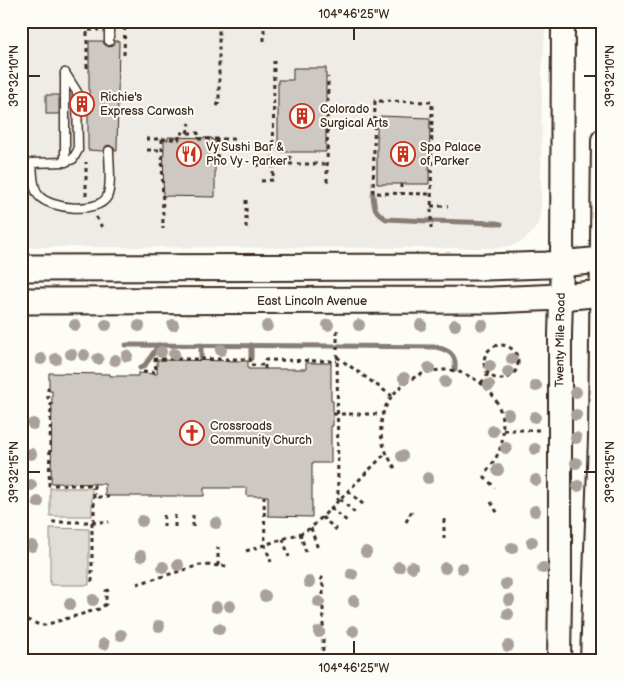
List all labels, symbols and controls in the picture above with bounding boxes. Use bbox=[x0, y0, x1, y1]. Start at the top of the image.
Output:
text: 104°46'25"W bbox=[319, 7, 389, 22]
text: 39°32'10"N bbox=[7, 45, 22, 107]
text: 39°32'10"N bbox=[603, 45, 618, 107]
place label: Richie's Express Carwash bbox=[100, 90, 194, 119]
building icon: Richie's Express Carwash bbox=[69, 91, 95, 117]
place label: Colorado Surgical Arts bbox=[320, 102, 388, 131]
building icon: Colorado Surgical Arts bbox=[289, 103, 315, 129]
place label: Vy Sushi Bar & Pho Vy - Parker bbox=[206, 140, 288, 169]
place label: Spa Palace of Parker bbox=[420, 140, 481, 169]
restaurant icon: Vy Sushi Bar & Pho Vy - Parker bbox=[176, 141, 202, 167]
building icon: Spa Palace of Parker bbox=[390, 141, 416, 167]
street label: Twenty Mile Road bbox=[552, 292, 569, 387]
street label: East Lincoln Avenue bbox=[257, 294, 367, 309]
place label: Crossroads Community Church bbox=[210, 419, 312, 448]
church icon: Crossroads Community Church bbox=[179, 420, 205, 446]
text: 39°32'15"N bbox=[7, 441, 22, 503]
text: 39°32'15"N bbox=[603, 441, 618, 503]
text: 104°46'25"W bbox=[319, 661, 389, 676]

